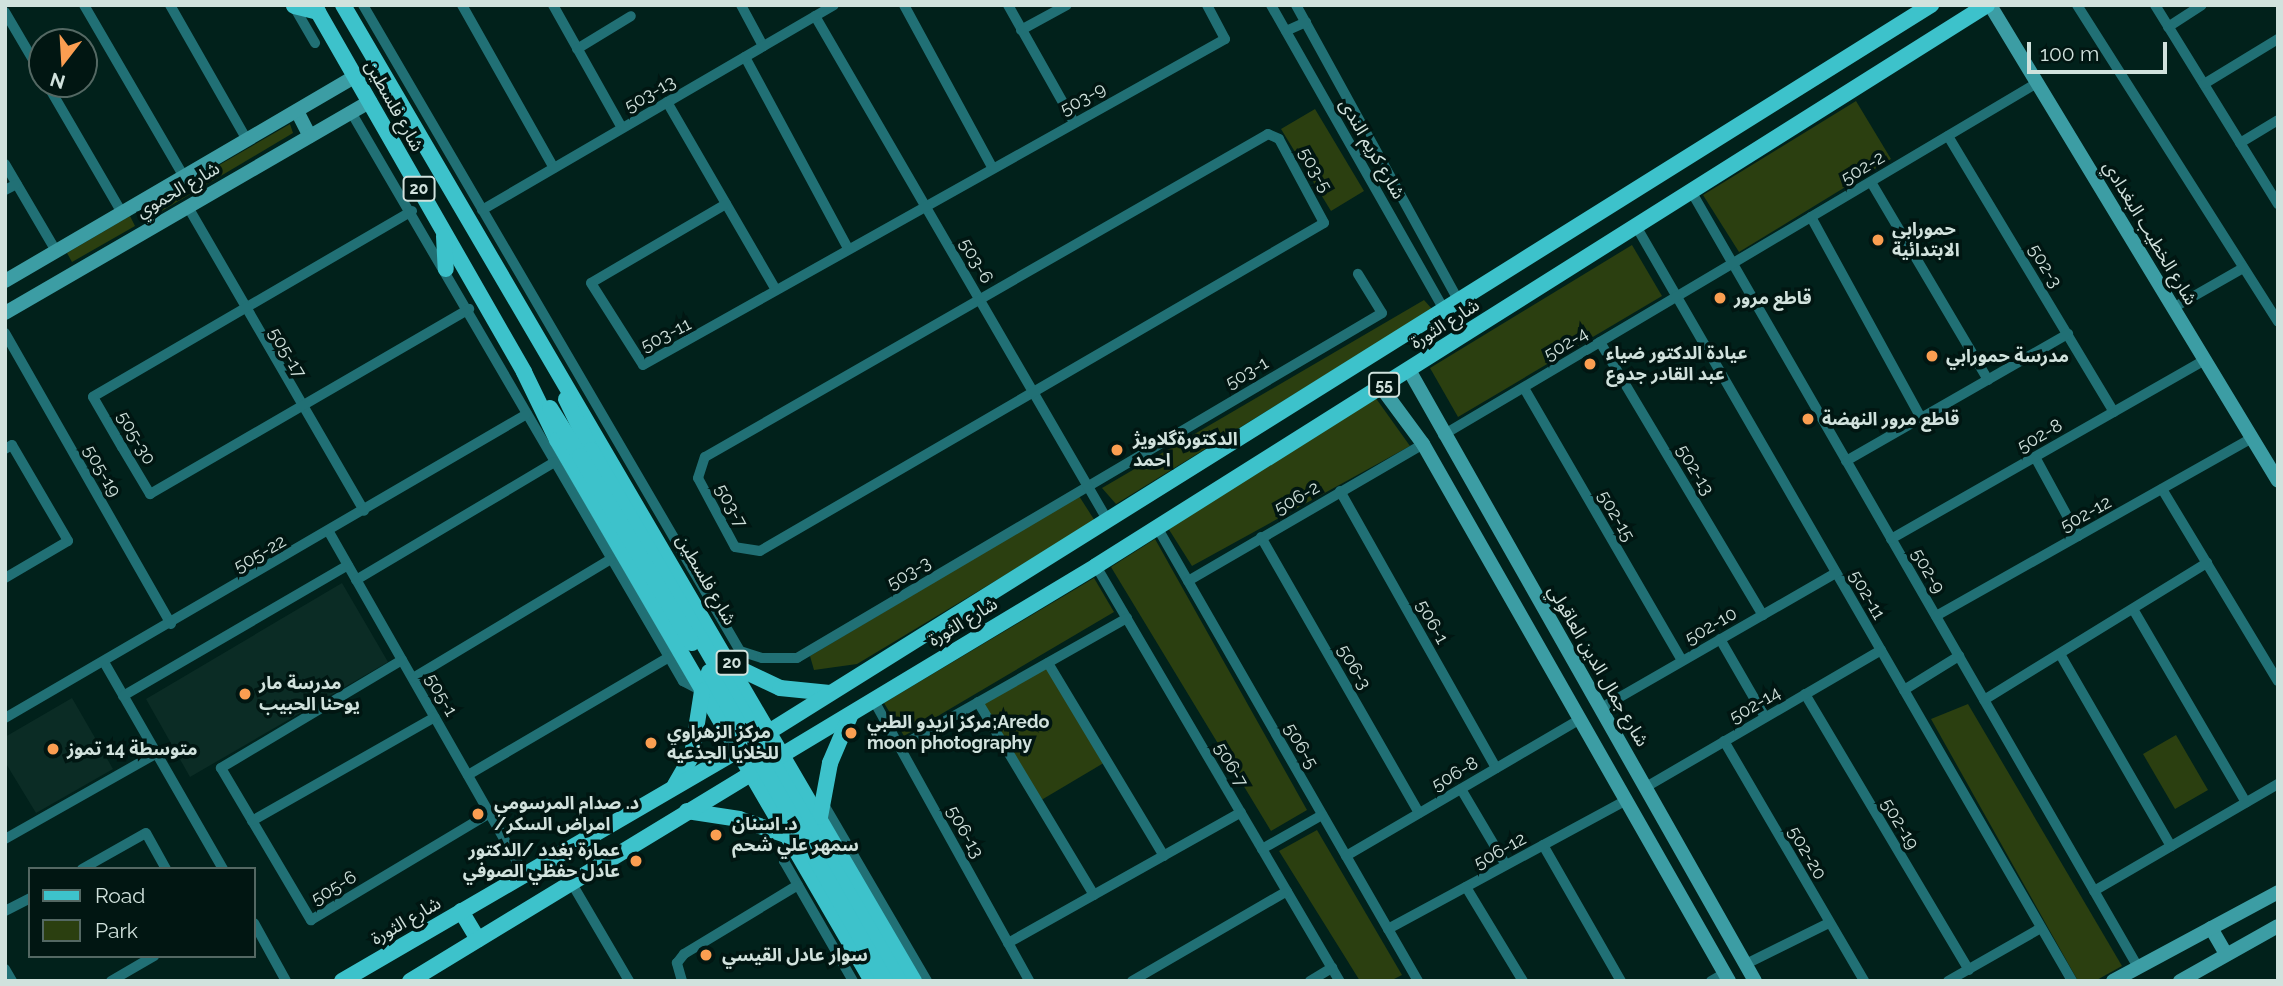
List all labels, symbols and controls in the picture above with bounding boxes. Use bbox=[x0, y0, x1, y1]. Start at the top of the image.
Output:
north arrow bbox=[28, 28, 98, 98]
scale bar bbox=[2031, 28, 2171, 72]
text: 100 m bbox=[2040, 41, 2099, 66]
street label: شارع فلسطين bbox=[360, 57, 428, 155]
text: N bbox=[47, 69, 68, 94]
street label: 503-13 bbox=[621, 71, 679, 117]
street label: 503-9 bbox=[1057, 78, 1109, 120]
street label: شارع كريم الندى bbox=[1335, 95, 1409, 203]
street label: 503-5 bbox=[1294, 144, 1336, 196]
street label: 502-2 bbox=[1837, 147, 1889, 189]
street label: شارع الحموي bbox=[132, 157, 224, 223]
street label: شارع الخطيب البغدادي bbox=[2098, 157, 2202, 309]
road number: 20 bbox=[402, 176, 436, 202]
place label: حمورابي الابتدائية bbox=[1892, 219, 1960, 262]
marker: حمورابي الابتدائية bbox=[1870, 232, 1886, 248]
street label: 503-6 bbox=[954, 234, 998, 288]
street label: 502-3 bbox=[2024, 240, 2066, 292]
place label: قاطع مرور bbox=[1734, 287, 1812, 309]
marker: قاطع مرور bbox=[1712, 290, 1728, 306]
street label: شارع الثورة bbox=[1407, 294, 1483, 354]
street label: 503-11 bbox=[637, 313, 695, 357]
street label: 502-4 bbox=[1540, 323, 1592, 365]
street label: 505-17 bbox=[264, 324, 310, 382]
place label: عيادة الدكتور ضياء عبد القادر جدوع bbox=[1606, 343, 1747, 386]
place label: مدرسة حمورابي bbox=[1946, 345, 2069, 367]
marker: مدرسة حمورابي bbox=[1924, 348, 1940, 364]
street label: 503-1 bbox=[1222, 352, 1272, 394]
marker: عيادة الدكتور ضياء عبد القادر جدوع bbox=[1580, 354, 1600, 374]
road number: 55 bbox=[1366, 372, 1402, 398]
street label: 505-30 bbox=[112, 407, 160, 469]
place label: قاطع مرور النهضة bbox=[1822, 408, 1959, 430]
marker: قاطع مرور النهضة bbox=[1800, 411, 1816, 427]
street label: 502-8 bbox=[2014, 415, 2066, 457]
place label: الدكتورةگلاويژ احمد bbox=[1133, 429, 1238, 472]
marker: الدكتورةگلاويژ احمد bbox=[1107, 440, 1127, 460]
street label: 505-19 bbox=[79, 441, 125, 501]
street label: 502-13 bbox=[1672, 441, 1718, 499]
street label: 506-2 bbox=[1271, 476, 1323, 520]
street label: 503-7 bbox=[710, 480, 752, 532]
street label: 502-15 bbox=[1593, 487, 1639, 545]
street label: 502-12 bbox=[2057, 491, 2115, 537]
street label: 505-22 bbox=[230, 530, 290, 578]
street label: شارع فلسطين bbox=[671, 531, 741, 629]
street label: 502-9 bbox=[1907, 545, 1949, 597]
street label: 503-3 bbox=[883, 552, 935, 594]
street label: 502-11 bbox=[1844, 567, 1890, 623]
street label: شارع جمال الدين العاقولي bbox=[1543, 581, 1653, 751]
street label: شارع الثورة bbox=[924, 593, 1002, 651]
street label: 506-1 bbox=[1411, 596, 1453, 648]
street label: 502-10 bbox=[1681, 603, 1741, 649]
street label: 506-3 bbox=[1333, 641, 1375, 693]
road number: 20 bbox=[714, 650, 750, 676]
street label: 505-1 bbox=[420, 670, 462, 720]
place label: مدرسة مار يوحنا الحبيب bbox=[259, 673, 360, 716]
street label: 502-14 bbox=[1726, 682, 1784, 728]
marker: مدرسة مار يوحنا الحبيب bbox=[237, 686, 253, 702]
place label: مركز اريدو الطبي;Aredo moon photography bbox=[867, 712, 1049, 754]
street label: 506-5 bbox=[1279, 719, 1323, 773]
place label: مركز الزهراوي للخلايا الجذعيه bbox=[667, 722, 779, 764]
marker: مركز اريدو الطبي;Aredo moon photography bbox=[841, 723, 861, 743]
marker: مركز الزهراوي للخلايا الجذعيه bbox=[641, 733, 661, 753]
place label: متوسطة 14 تموز bbox=[67, 738, 197, 760]
street label: 506-7 bbox=[1210, 739, 1252, 791]
marker: متوسطة 14 تموز bbox=[45, 741, 61, 757]
street label: 506-8 bbox=[1428, 752, 1482, 796]
place label: د. صدام المرسومي /امراض السكر bbox=[494, 793, 639, 836]
street label: 502-19 bbox=[1876, 794, 1924, 854]
street label: 506-13 bbox=[942, 802, 988, 862]
marker: د. صدام المرسومي /امراض السكر bbox=[468, 804, 488, 824]
place label: د. اسنان سمهر علي شحم bbox=[732, 814, 859, 856]
street label: 502-20 bbox=[1783, 822, 1831, 884]
marker: د. اسنان سمهر علي شحم bbox=[706, 825, 726, 845]
street label: 506-12 bbox=[1470, 828, 1530, 874]
place label: عمارة بغدد /الدكتور عادل حفظي الصوفي bbox=[463, 840, 620, 882]
marker: عمارة بغدد /الدكتور عادل حفظي الصوفي bbox=[626, 851, 646, 871]
street label: 505-6 bbox=[307, 866, 361, 910]
legend bbox=[28, 867, 256, 958]
text: Road bbox=[95, 883, 145, 908]
street label: شارع الثورة bbox=[367, 892, 445, 950]
text: Park bbox=[95, 918, 138, 943]
place label: سوار عادل القيسي bbox=[722, 944, 868, 966]
marker: سوار عادل القيسي bbox=[696, 945, 716, 965]

